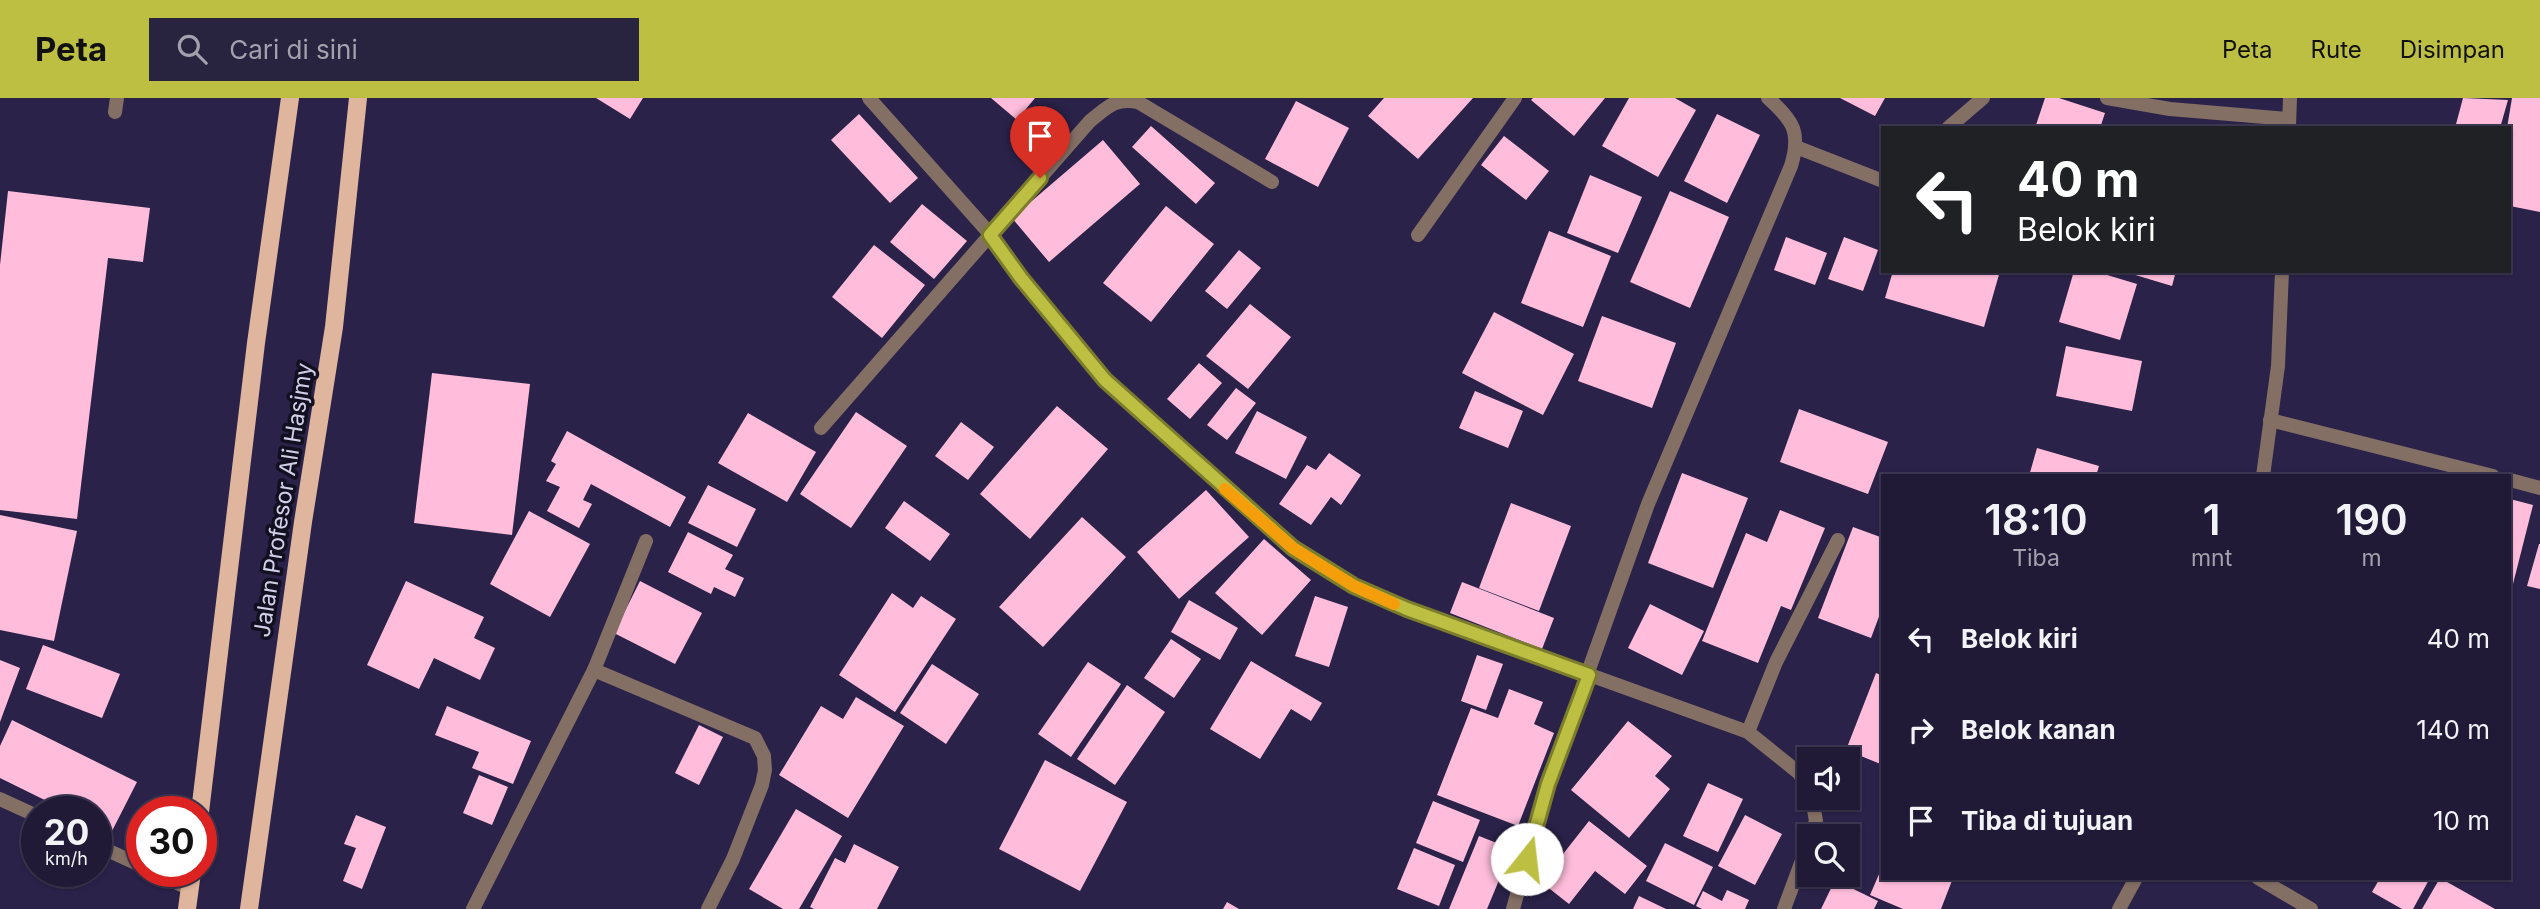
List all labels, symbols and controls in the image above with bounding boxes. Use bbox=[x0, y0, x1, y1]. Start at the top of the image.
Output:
search box bbox=[149, 18, 639, 81]
text: Peta bbox=[35, 29, 107, 69]
icon: search bbox=[173, 30, 211, 68]
text: Cari di sini bbox=[229, 34, 358, 65]
text: Peta bbox=[2222, 35, 2273, 64]
text: Rute bbox=[2311, 35, 2362, 64]
text: Disimpan bbox=[2400, 35, 2505, 64]
pin bbox=[1010, 106, 1070, 178]
icon: arrive bbox=[1021, 117, 1059, 155]
text: 40 m bbox=[2017, 150, 2140, 209]
icon: left bbox=[1902, 154, 1993, 245]
text: Belok kiri bbox=[2017, 210, 2156, 249]
street label: Jalan Profesor Ali Hasjmy bbox=[247, 361, 319, 639]
text: 18:10 bbox=[1984, 494, 2088, 545]
text: 1 bbox=[2203, 494, 2220, 545]
text: 190 bbox=[2335, 494, 2408, 545]
text: Tiba bbox=[2012, 544, 2060, 572]
text: mnt bbox=[2191, 544, 2232, 572]
text: m bbox=[2362, 544, 2382, 572]
icon: left bbox=[1902, 620, 1940, 658]
text: Belok kiri bbox=[1961, 623, 2078, 654]
text: 40 m bbox=[2427, 623, 2490, 654]
icon: right bbox=[1902, 711, 1940, 749]
text: Belok kanan bbox=[1961, 714, 2116, 745]
text: 140 m bbox=[2416, 714, 2490, 745]
map controls bbox=[1797, 747, 1860, 887]
button: sound bbox=[1797, 747, 1860, 810]
speed limit sign: 30 bbox=[126, 796, 217, 887]
icon: arrive bbox=[1902, 802, 1940, 840]
text: Tiba di tujuan bbox=[1961, 805, 2133, 836]
text: 10 m bbox=[2433, 805, 2490, 836]
text: 20 bbox=[44, 811, 89, 853]
position arrow bbox=[1490, 822, 1564, 896]
button: search bbox=[1797, 824, 1860, 887]
text: km/h bbox=[45, 848, 88, 869]

